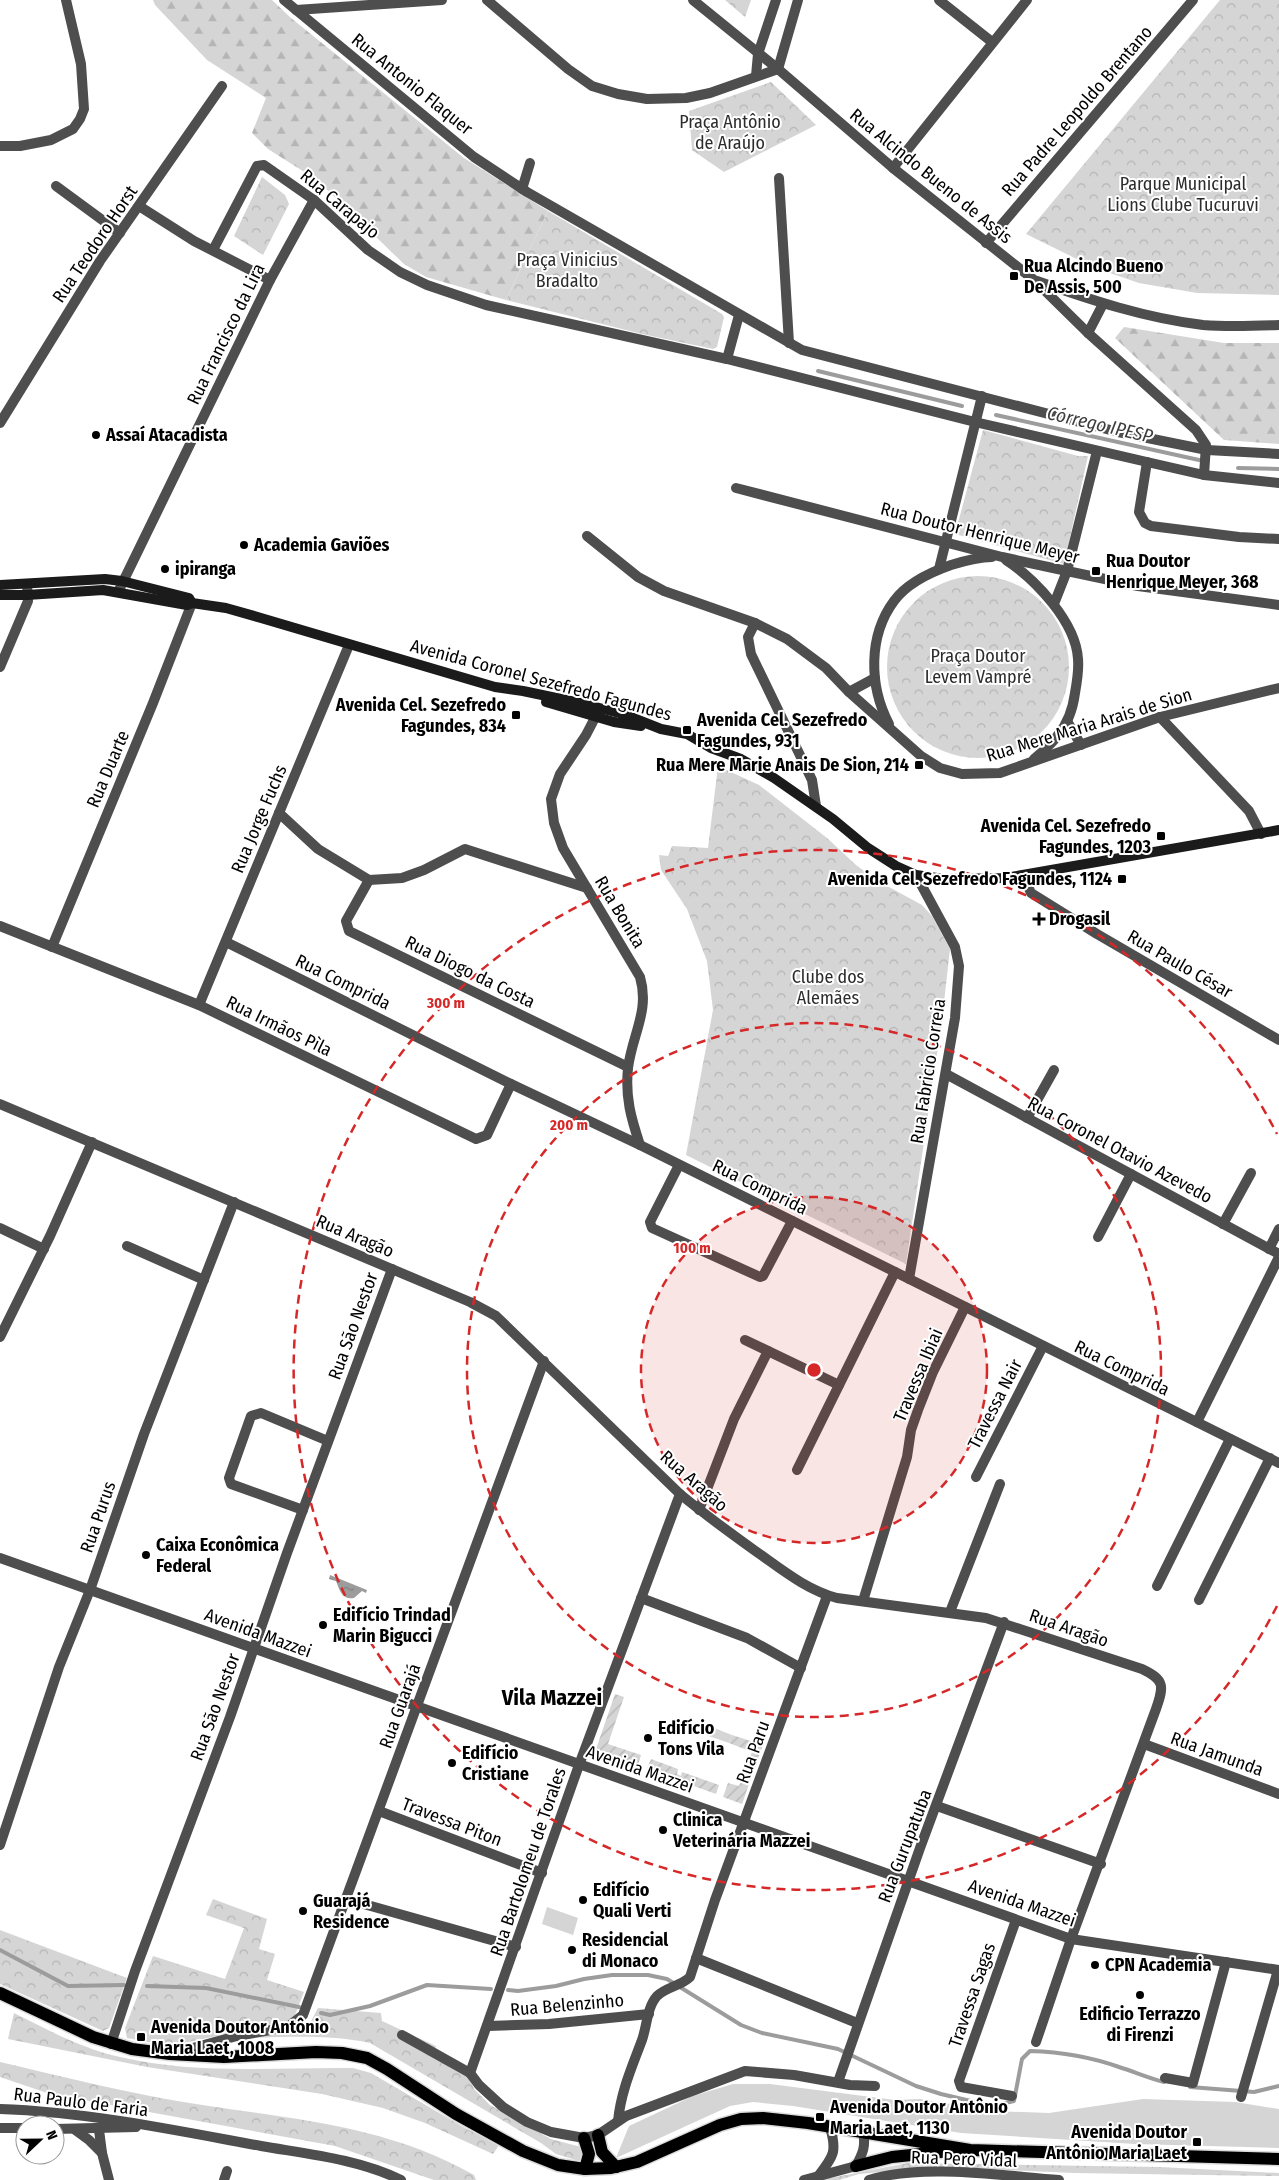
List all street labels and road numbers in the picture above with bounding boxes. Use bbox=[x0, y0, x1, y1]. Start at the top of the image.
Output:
street label: Rua Padre Leopoldo Brentano bbox=[997, 21, 1157, 201]
street label: Rua Antonio Flaquer bbox=[347, 28, 478, 140]
street label: Rua Alcindo Bueno de Assis bbox=[845, 104, 1017, 248]
street label: Rua Carapajo bbox=[296, 165, 384, 243]
street label: Rua Teodoro Horst bbox=[48, 181, 142, 307]
street label: Rua Francisco da Lira bbox=[182, 260, 270, 408]
street label: Rua Doutor Henrique Meyer bbox=[878, 498, 1082, 569]
street label: Avenida Coronel Sezefredo Fagundes bbox=[408, 634, 674, 726]
street label: Rua Mere Maria Arais de Sion bbox=[983, 683, 1195, 767]
street label: Rua Duarte bbox=[82, 727, 134, 811]
street label: Rua Jorge Fuchs bbox=[226, 761, 292, 876]
street label: Rua Bonita bbox=[590, 872, 650, 952]
street label: Rua Paulo César bbox=[1124, 925, 1237, 1003]
street label: Rua Diogo da Costa bbox=[401, 931, 539, 1013]
street label: Rua Comprida bbox=[292, 949, 394, 1015]
street label: Rua Irmãos Pìla bbox=[223, 991, 336, 1061]
street label: Rua Fabricio Correia bbox=[906, 997, 950, 1145]
street label: Rua Coronel Otavio Azevedo bbox=[1024, 1092, 1216, 1208]
street label: Rua Comprida bbox=[709, 1154, 811, 1220]
street label: Rua Aragão bbox=[313, 1210, 397, 1262]
street label: Rua São Nestor bbox=[323, 1269, 383, 1383]
street label: Travessa Ibiai bbox=[888, 1325, 948, 1425]
street label: Rua Comprida bbox=[1071, 1335, 1173, 1401]
street label: Travessa Nair bbox=[963, 1355, 1027, 1452]
street label: Rua Aragão bbox=[656, 1446, 732, 1516]
street label: Rua Purus bbox=[76, 1478, 121, 1556]
street label: Avenida Mazzei bbox=[202, 1603, 314, 1663]
street label: Rua Aragão bbox=[1026, 1604, 1112, 1652]
street label: Rua São Nestor bbox=[185, 1650, 245, 1764]
street label: Rua Guarajá bbox=[375, 1660, 426, 1751]
street label: Rua Paru bbox=[731, 1718, 775, 1786]
street label: Rua Jamunda bbox=[1168, 1727, 1267, 1781]
street label: Avenida Mazzei bbox=[583, 1740, 697, 1798]
street label: Rua Bartolomeu de Torales bbox=[485, 1765, 571, 1959]
street label: Rua Gurupatuba bbox=[873, 1786, 937, 1906]
street label: Travessa Piton bbox=[399, 1793, 505, 1851]
street label: Avenida Mazzei bbox=[965, 1874, 1079, 1932]
street label: Travessa Sagas bbox=[944, 1940, 1000, 2050]
street label: Rua Belenzinho bbox=[509, 1989, 625, 2021]
street label: Rua Paulo de Faria bbox=[12, 2083, 150, 2121]
street label: Rua Pero Vidal bbox=[911, 2146, 1018, 2172]

